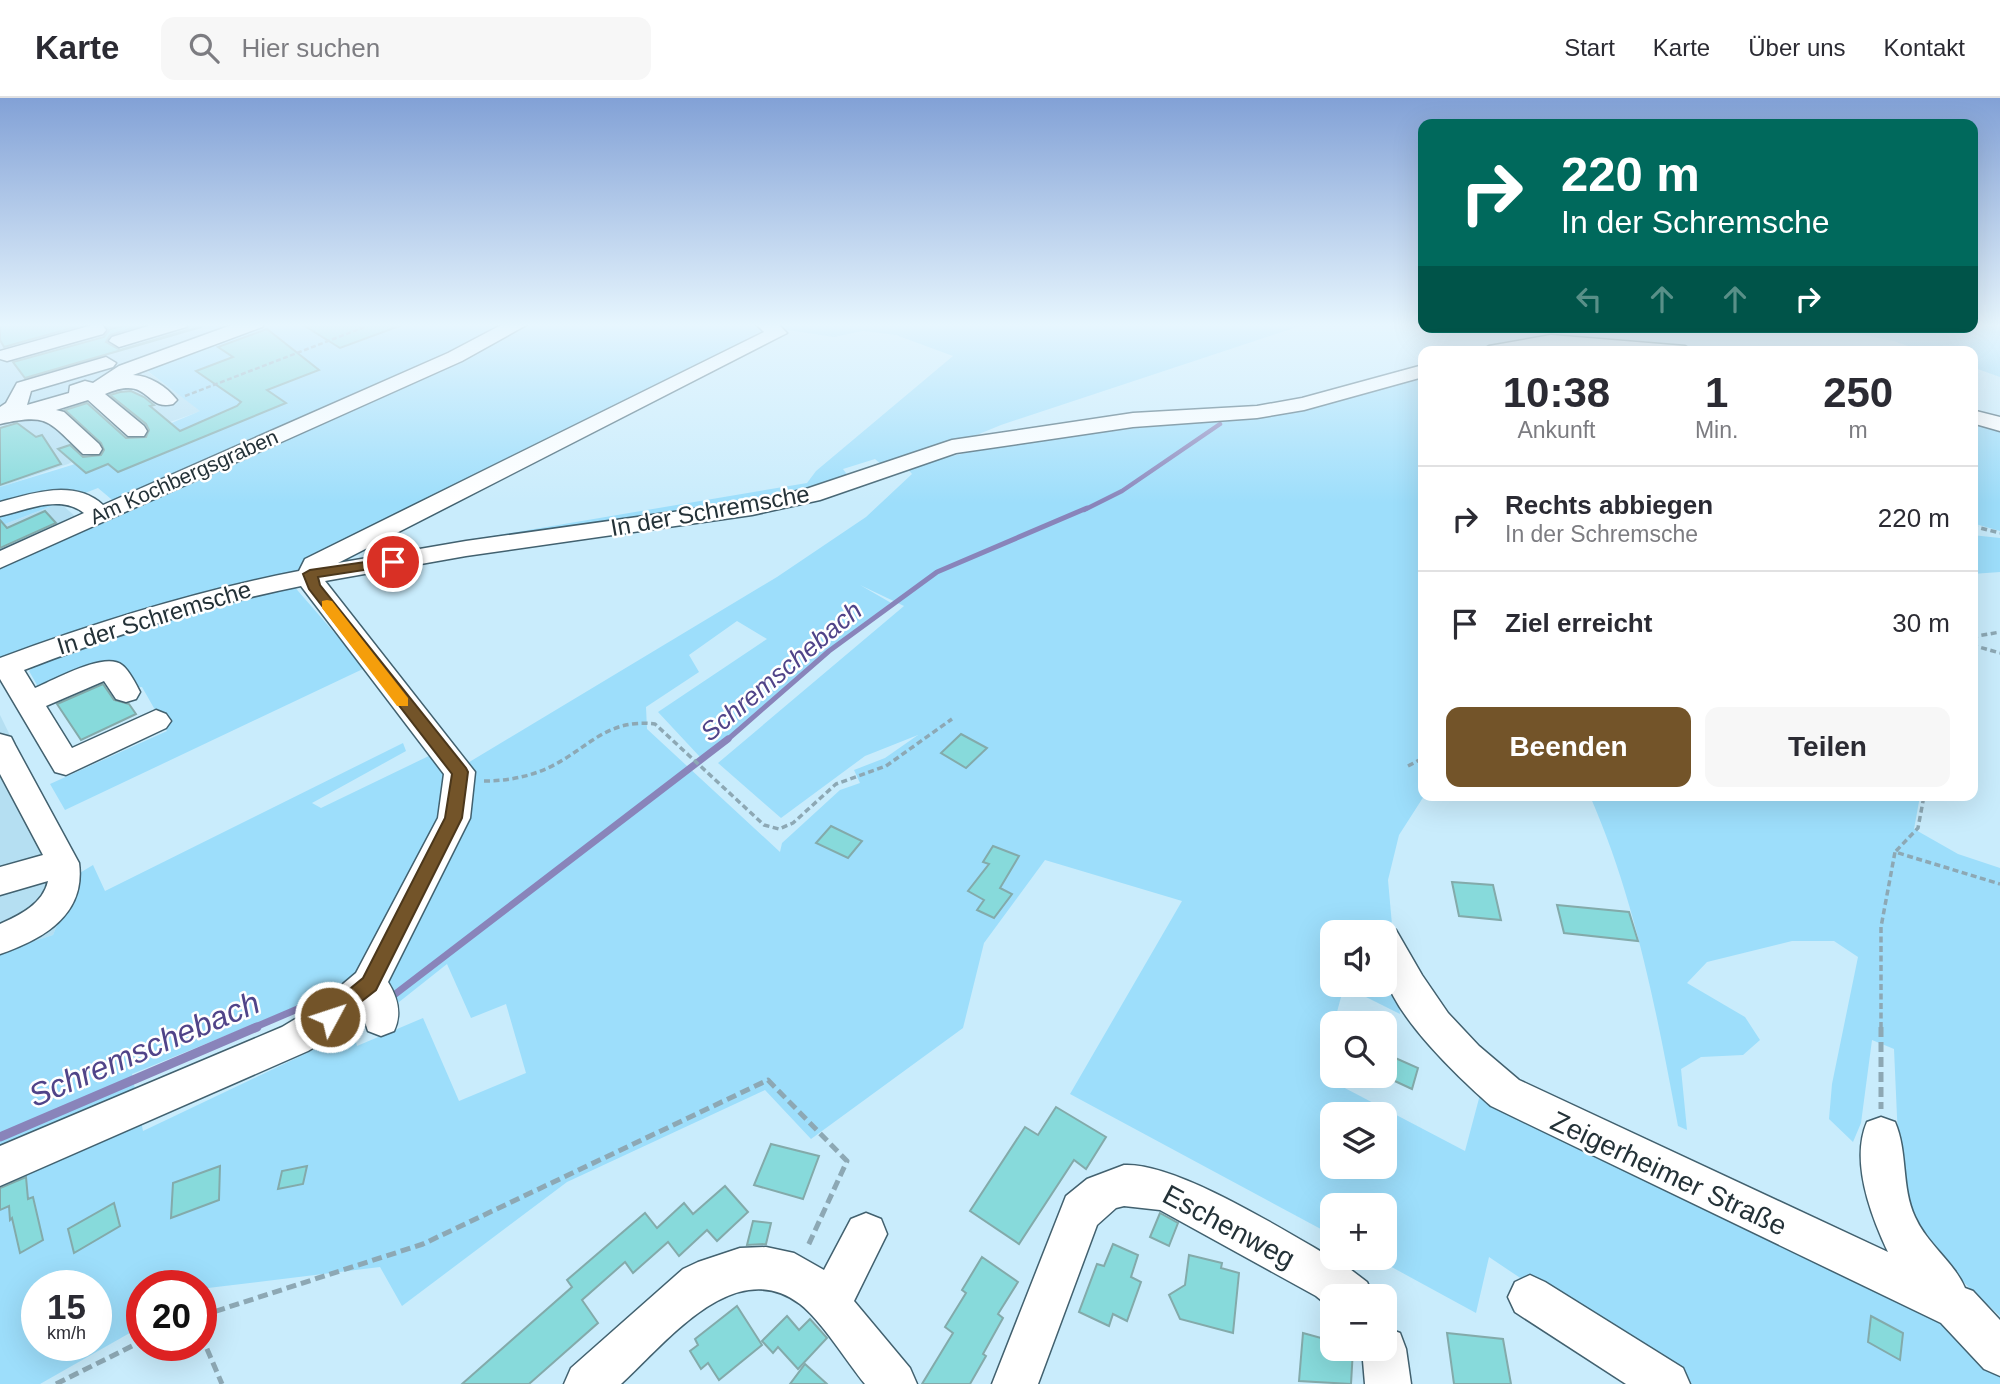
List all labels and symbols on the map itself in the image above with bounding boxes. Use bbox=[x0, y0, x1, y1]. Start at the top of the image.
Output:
street label: Am Kochbergsgraben bbox=[86, 425, 281, 528]
street label: In der Schremsche bbox=[608, 480, 811, 541]
pin bbox=[363, 532, 423, 592]
street label: In der Schremsche bbox=[54, 575, 254, 660]
water label: Schremschebach bbox=[694, 595, 868, 747]
position arrow bbox=[293, 980, 367, 1054]
water label: Schremschebach bbox=[23, 984, 265, 1114]
street label: Zeigerheimer Straße bbox=[1546, 1105, 1792, 1242]
street label: Eschenweg bbox=[1158, 1179, 1300, 1274]
speed limit sign: 20 bbox=[126, 1270, 217, 1361]

